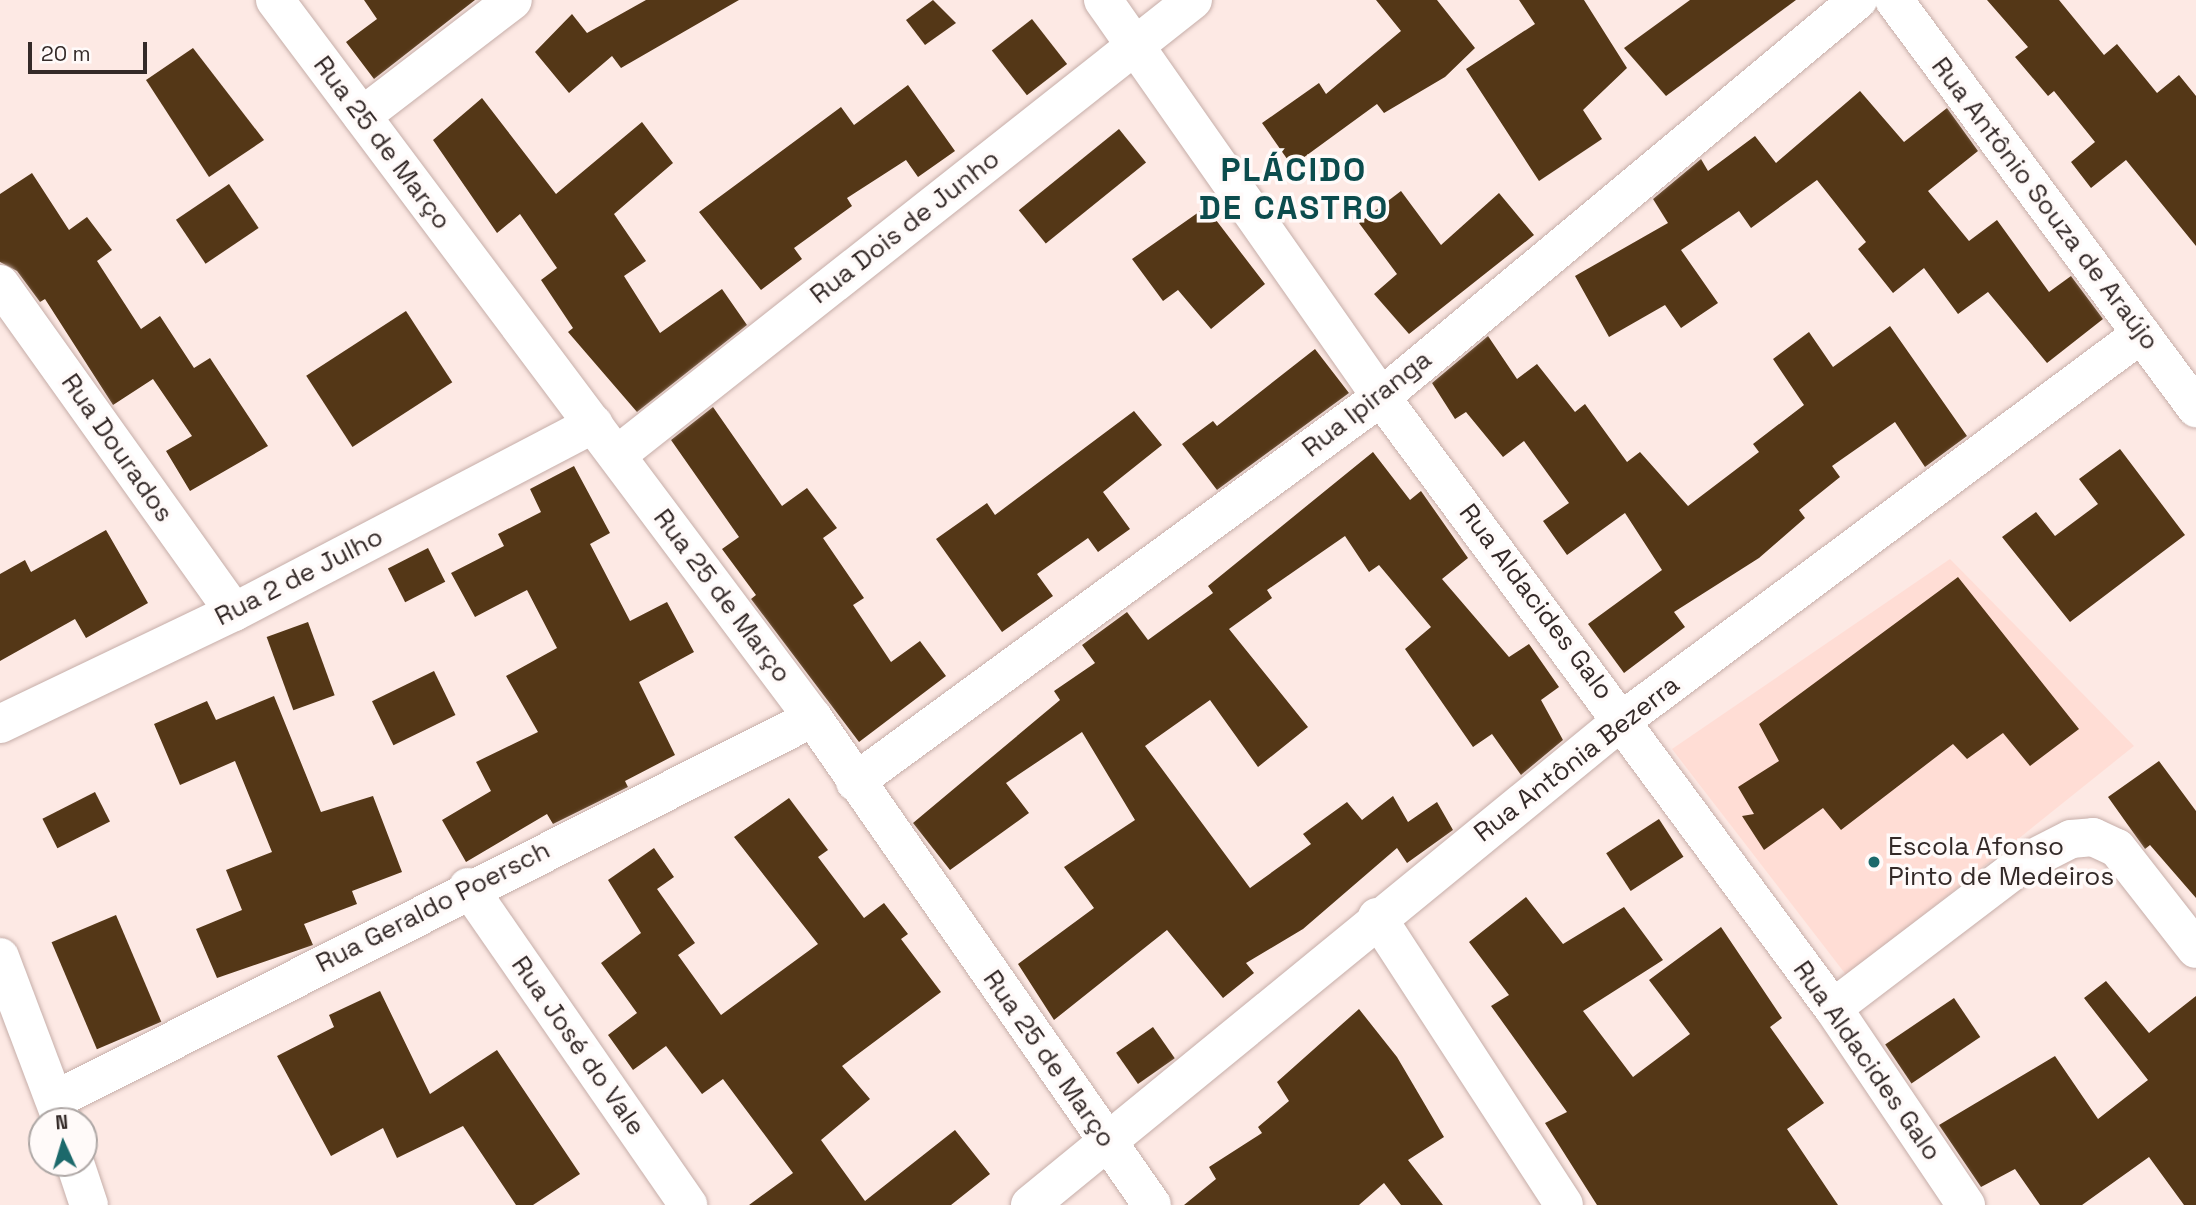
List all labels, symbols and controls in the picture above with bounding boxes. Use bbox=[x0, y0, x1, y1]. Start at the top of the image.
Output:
scale bar bbox=[32, 28, 150, 72]
text: 20 m bbox=[41, 40, 91, 67]
street label: Rua 25 de Março bbox=[307, 50, 457, 236]
street label: Rua Antônio Souza de Araújo bbox=[1924, 51, 2166, 357]
street label: Rua Dois de Junho bbox=[804, 143, 1006, 311]
district label: PLÁCIDO DE CASTRO bbox=[1200, 151, 1388, 229]
street label: Rua Ipiranga bbox=[1296, 344, 1438, 464]
street label: Rua Dourados bbox=[54, 368, 180, 528]
street label: Rua Aldacides Galo bbox=[1452, 498, 1620, 706]
street label: Rua 25 de Março bbox=[647, 503, 797, 689]
street label: Rua 2 de Julho bbox=[210, 521, 388, 633]
street label: Rua Antônia Bezerra bbox=[1468, 669, 1686, 849]
place label: Escola Afonso Pinto de Medeiros bbox=[1888, 831, 2114, 892]
street label: Rua Geraldo Poersch bbox=[311, 835, 555, 979]
marker: Escola Afonso Pinto de Medeiros bbox=[1866, 854, 1882, 870]
street label: Rua José do Vale bbox=[504, 950, 652, 1142]
street label: Rua Aldacides Galo bbox=[1786, 955, 1948, 1167]
street label: Rua 25 de Março bbox=[976, 964, 1122, 1154]
north arrow bbox=[28, 1107, 98, 1177]
text: N bbox=[54, 1110, 69, 1135]

